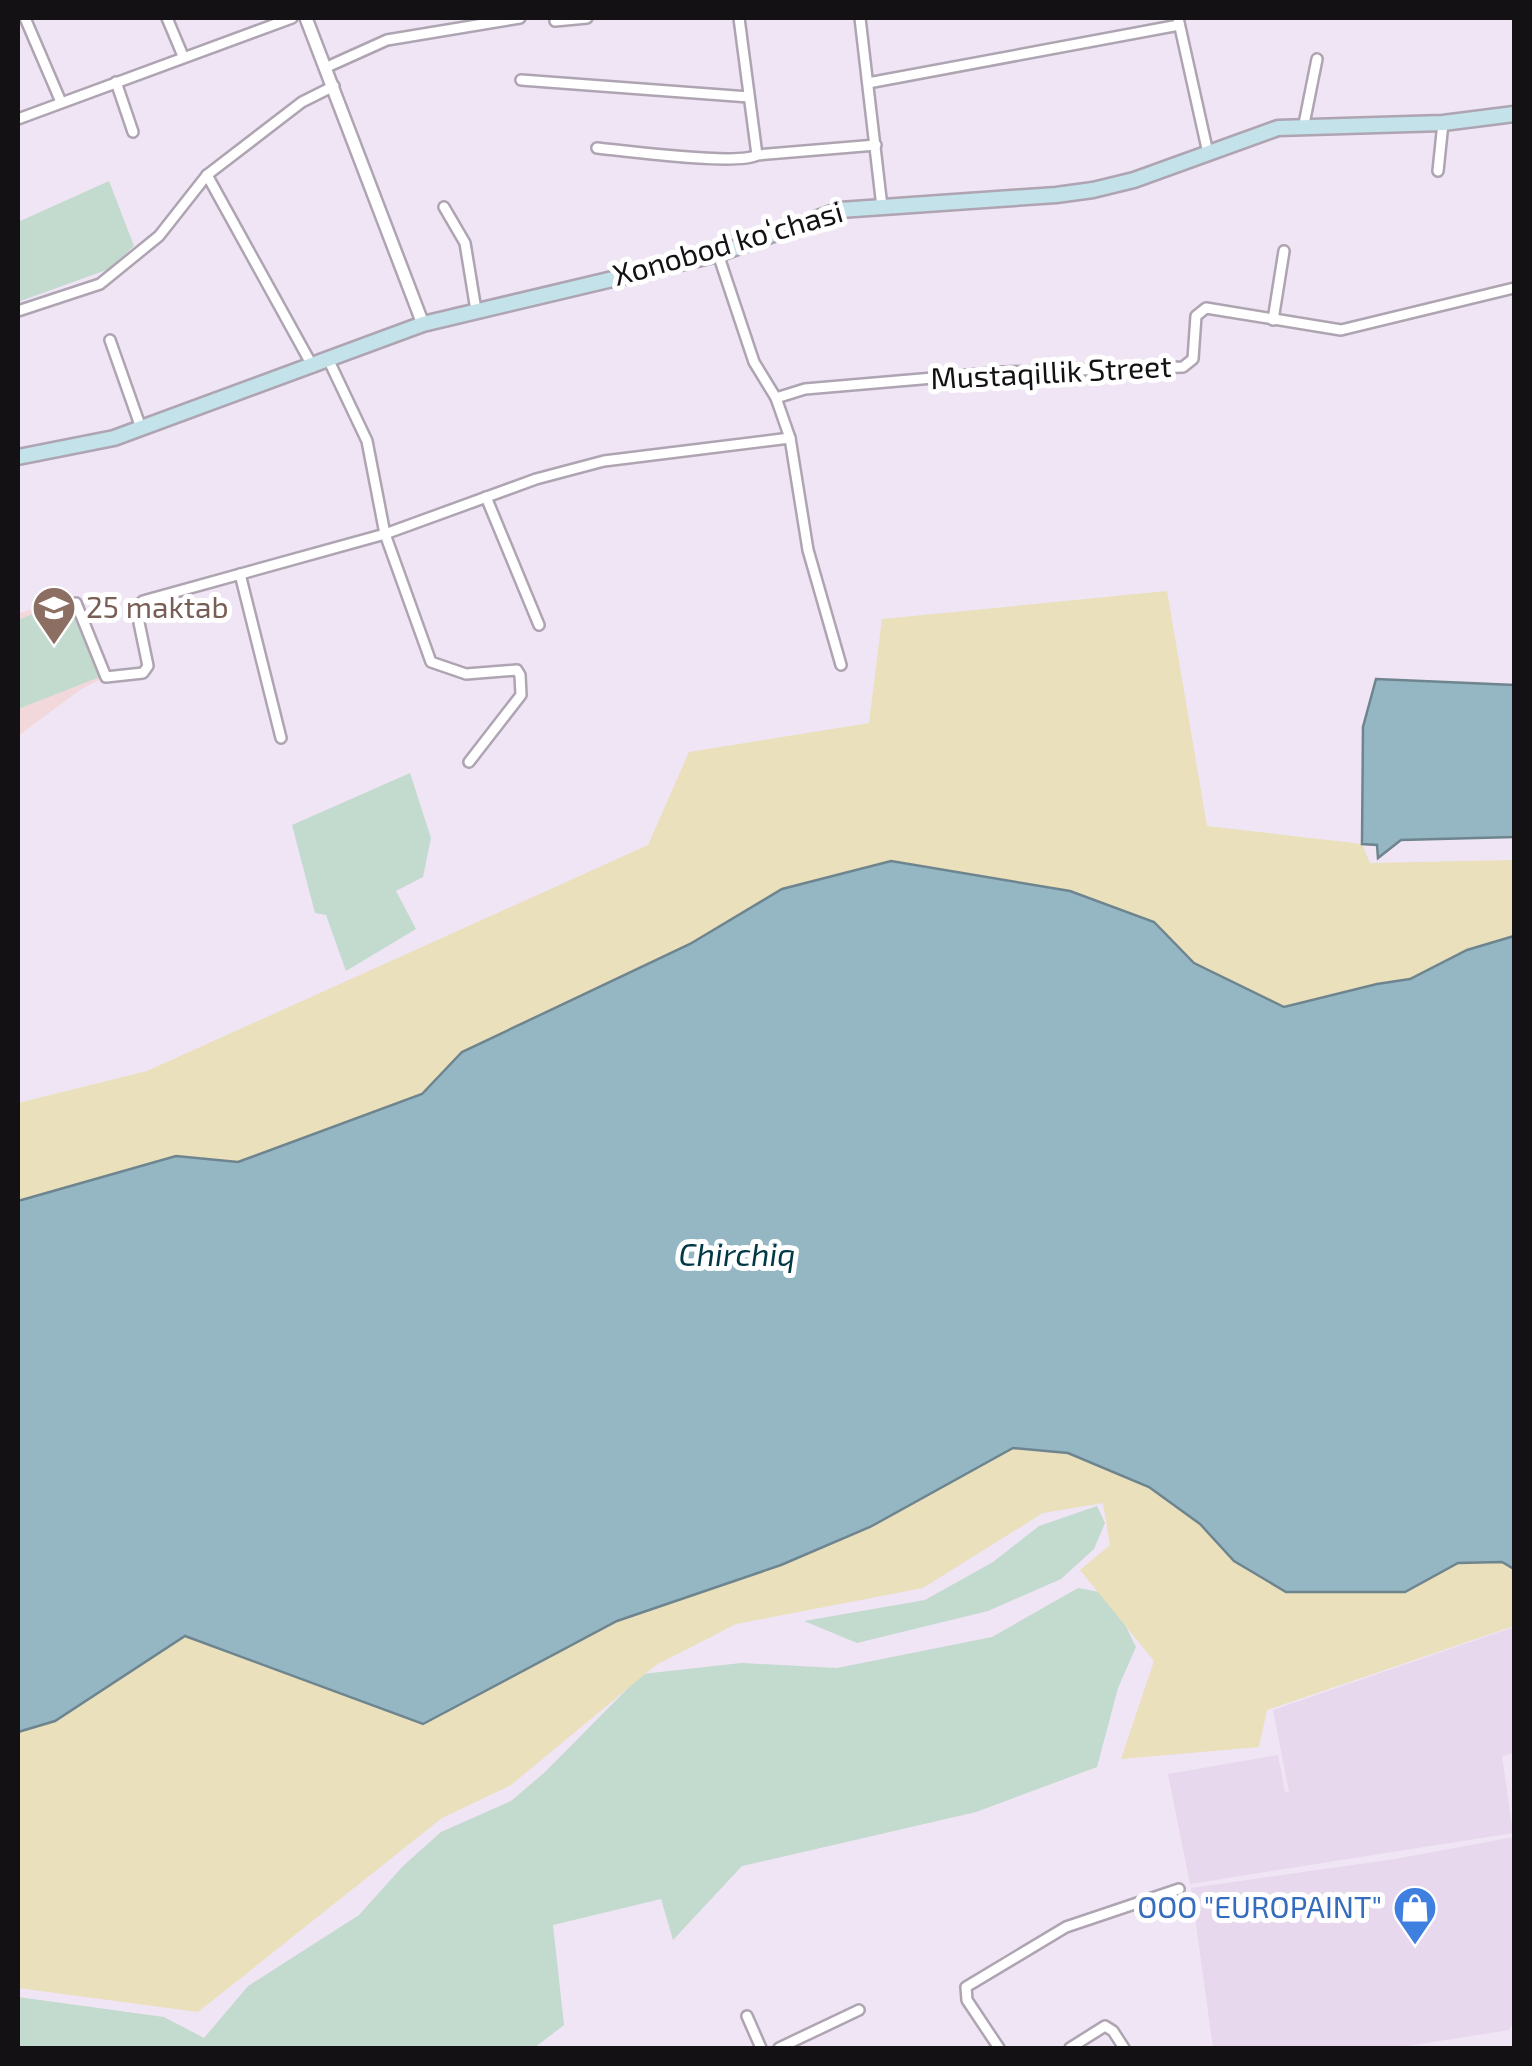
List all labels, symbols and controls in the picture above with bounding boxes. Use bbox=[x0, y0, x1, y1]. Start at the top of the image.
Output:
street label: Xonobod koʻchasi bbox=[608, 192, 847, 292]
street label: Mustaqillik Street bbox=[929, 347, 1172, 395]
school or university icon: 25 maktab bbox=[31, 585, 77, 646]
place label: 25 maktab bbox=[86, 588, 229, 624]
water label: Chirchiq bbox=[678, 1234, 796, 1273]
shop icon: OOO "EUROPAINT" bbox=[1392, 1885, 1438, 1946]
place label: OOO "EUROPAINT" bbox=[1137, 1888, 1382, 1924]

